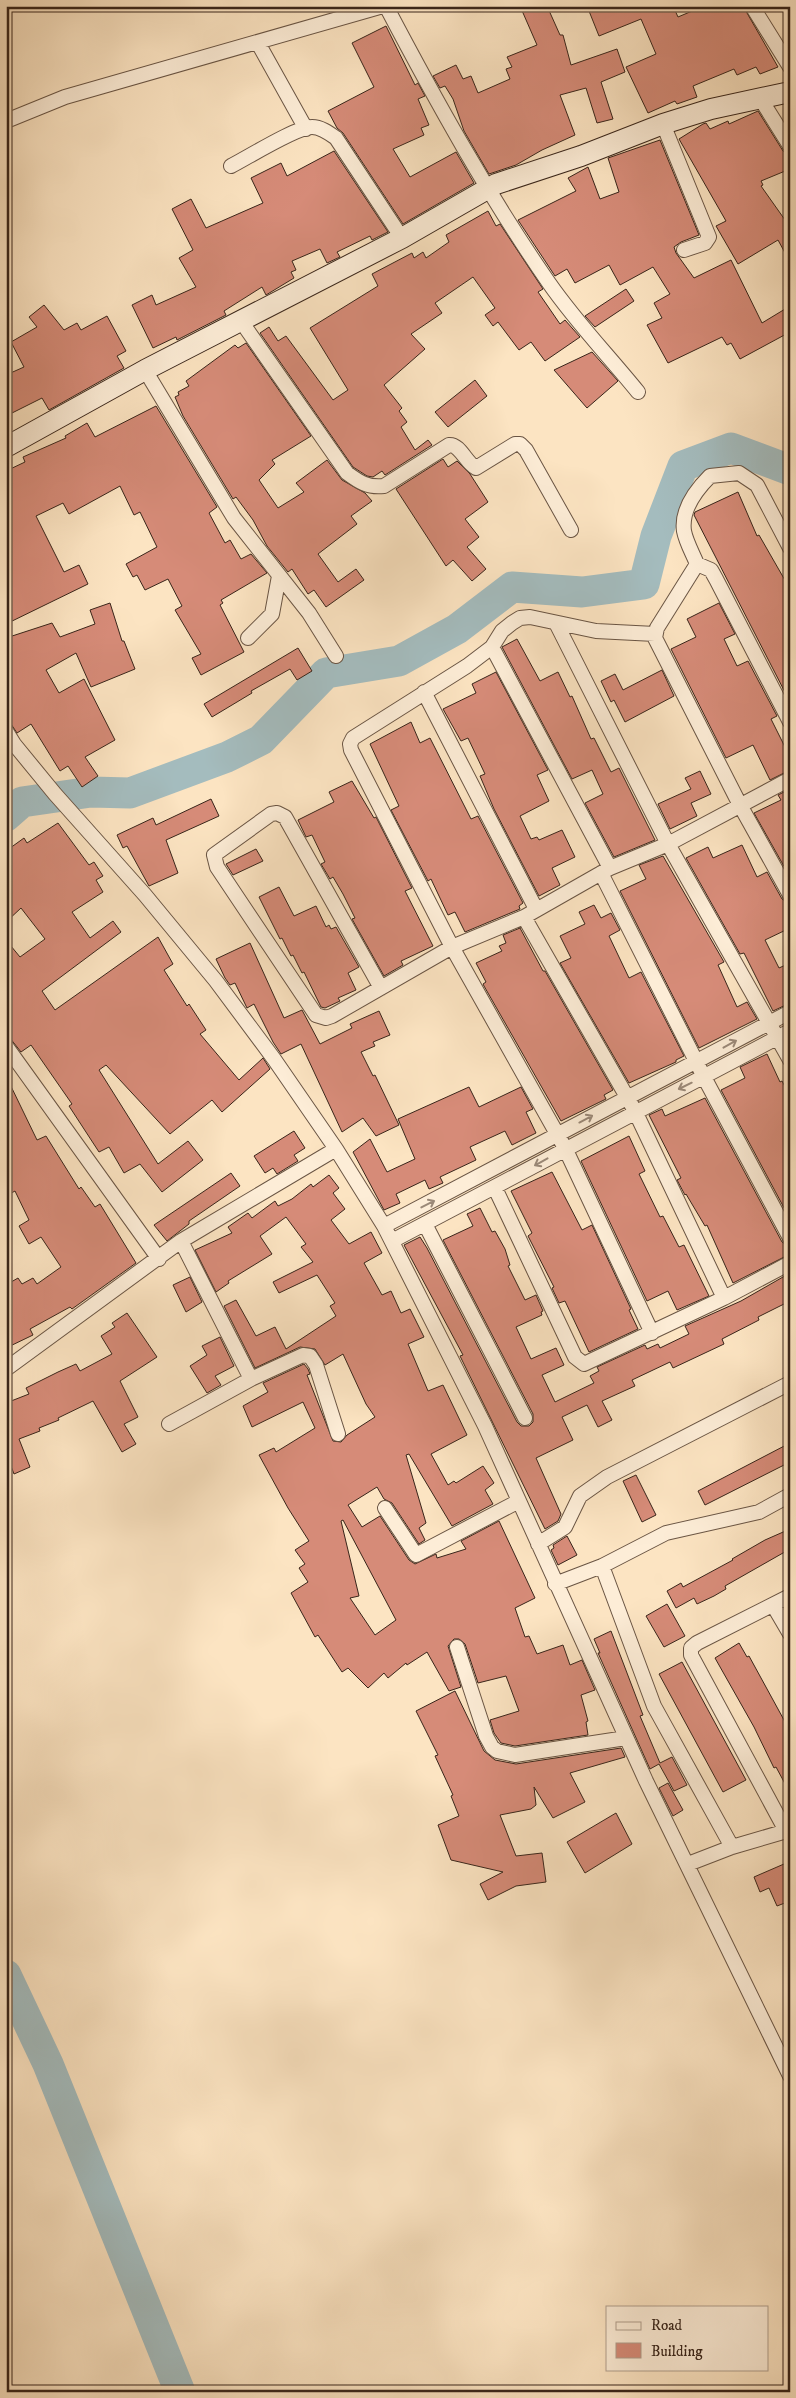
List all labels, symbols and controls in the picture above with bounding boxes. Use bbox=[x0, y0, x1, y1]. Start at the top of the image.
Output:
one-way arrow bbox=[723, 1039, 738, 1049]
one-way arrow bbox=[678, 1082, 693, 1091]
one-way arrow bbox=[579, 1114, 594, 1124]
one-way arrow bbox=[534, 1158, 549, 1167]
one-way arrow bbox=[420, 1199, 435, 1208]
legend bbox=[606, 2306, 768, 2370]
text: Road bbox=[651, 2316, 683, 2335]
text: Building bbox=[651, 2342, 703, 2361]

